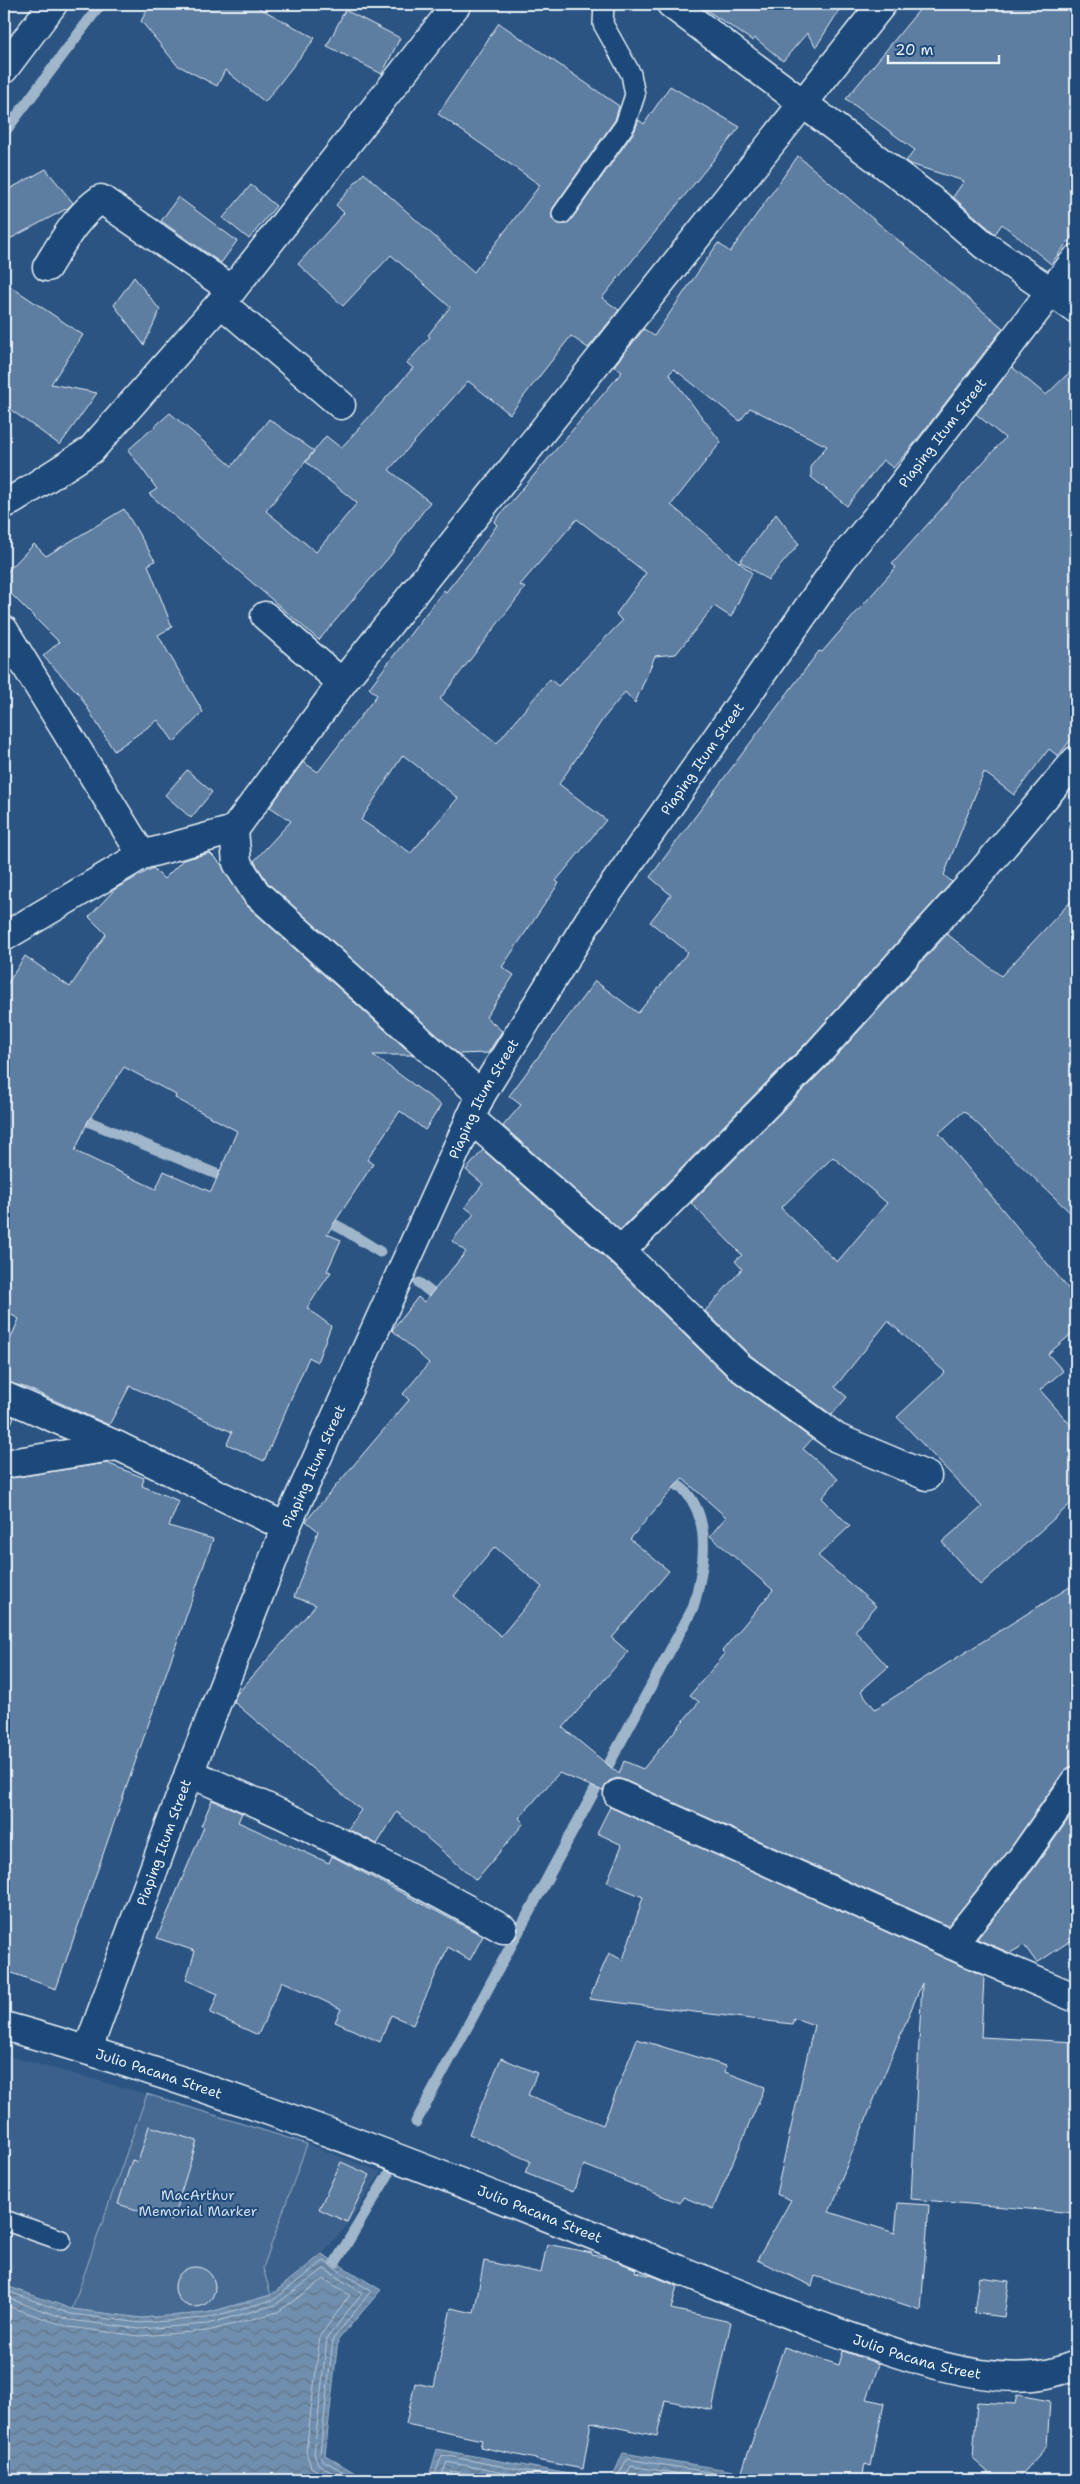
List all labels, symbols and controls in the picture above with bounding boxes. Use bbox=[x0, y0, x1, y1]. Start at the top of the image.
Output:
scale bar bbox=[888, 32, 999, 64]
text: 20 m bbox=[895, 40, 934, 60]
street label: Piaping Itum Street bbox=[894, 374, 990, 491]
street label: Piaping Itum Street bbox=[657, 699, 748, 818]
street label: Piaping Itum Street bbox=[444, 1036, 522, 1162]
street label: Piaping Itum Street bbox=[278, 1402, 349, 1531]
street label: Piaping Itum Street bbox=[132, 1777, 195, 1908]
street label: Julio Pacana Street bbox=[93, 2044, 225, 2103]
street label: Julio Pacana Street bbox=[475, 2181, 605, 2247]
park label: MacArthur Memorial Marker bbox=[139, 2186, 258, 2220]
street label: Julio Pacana Street bbox=[851, 2330, 982, 2383]

